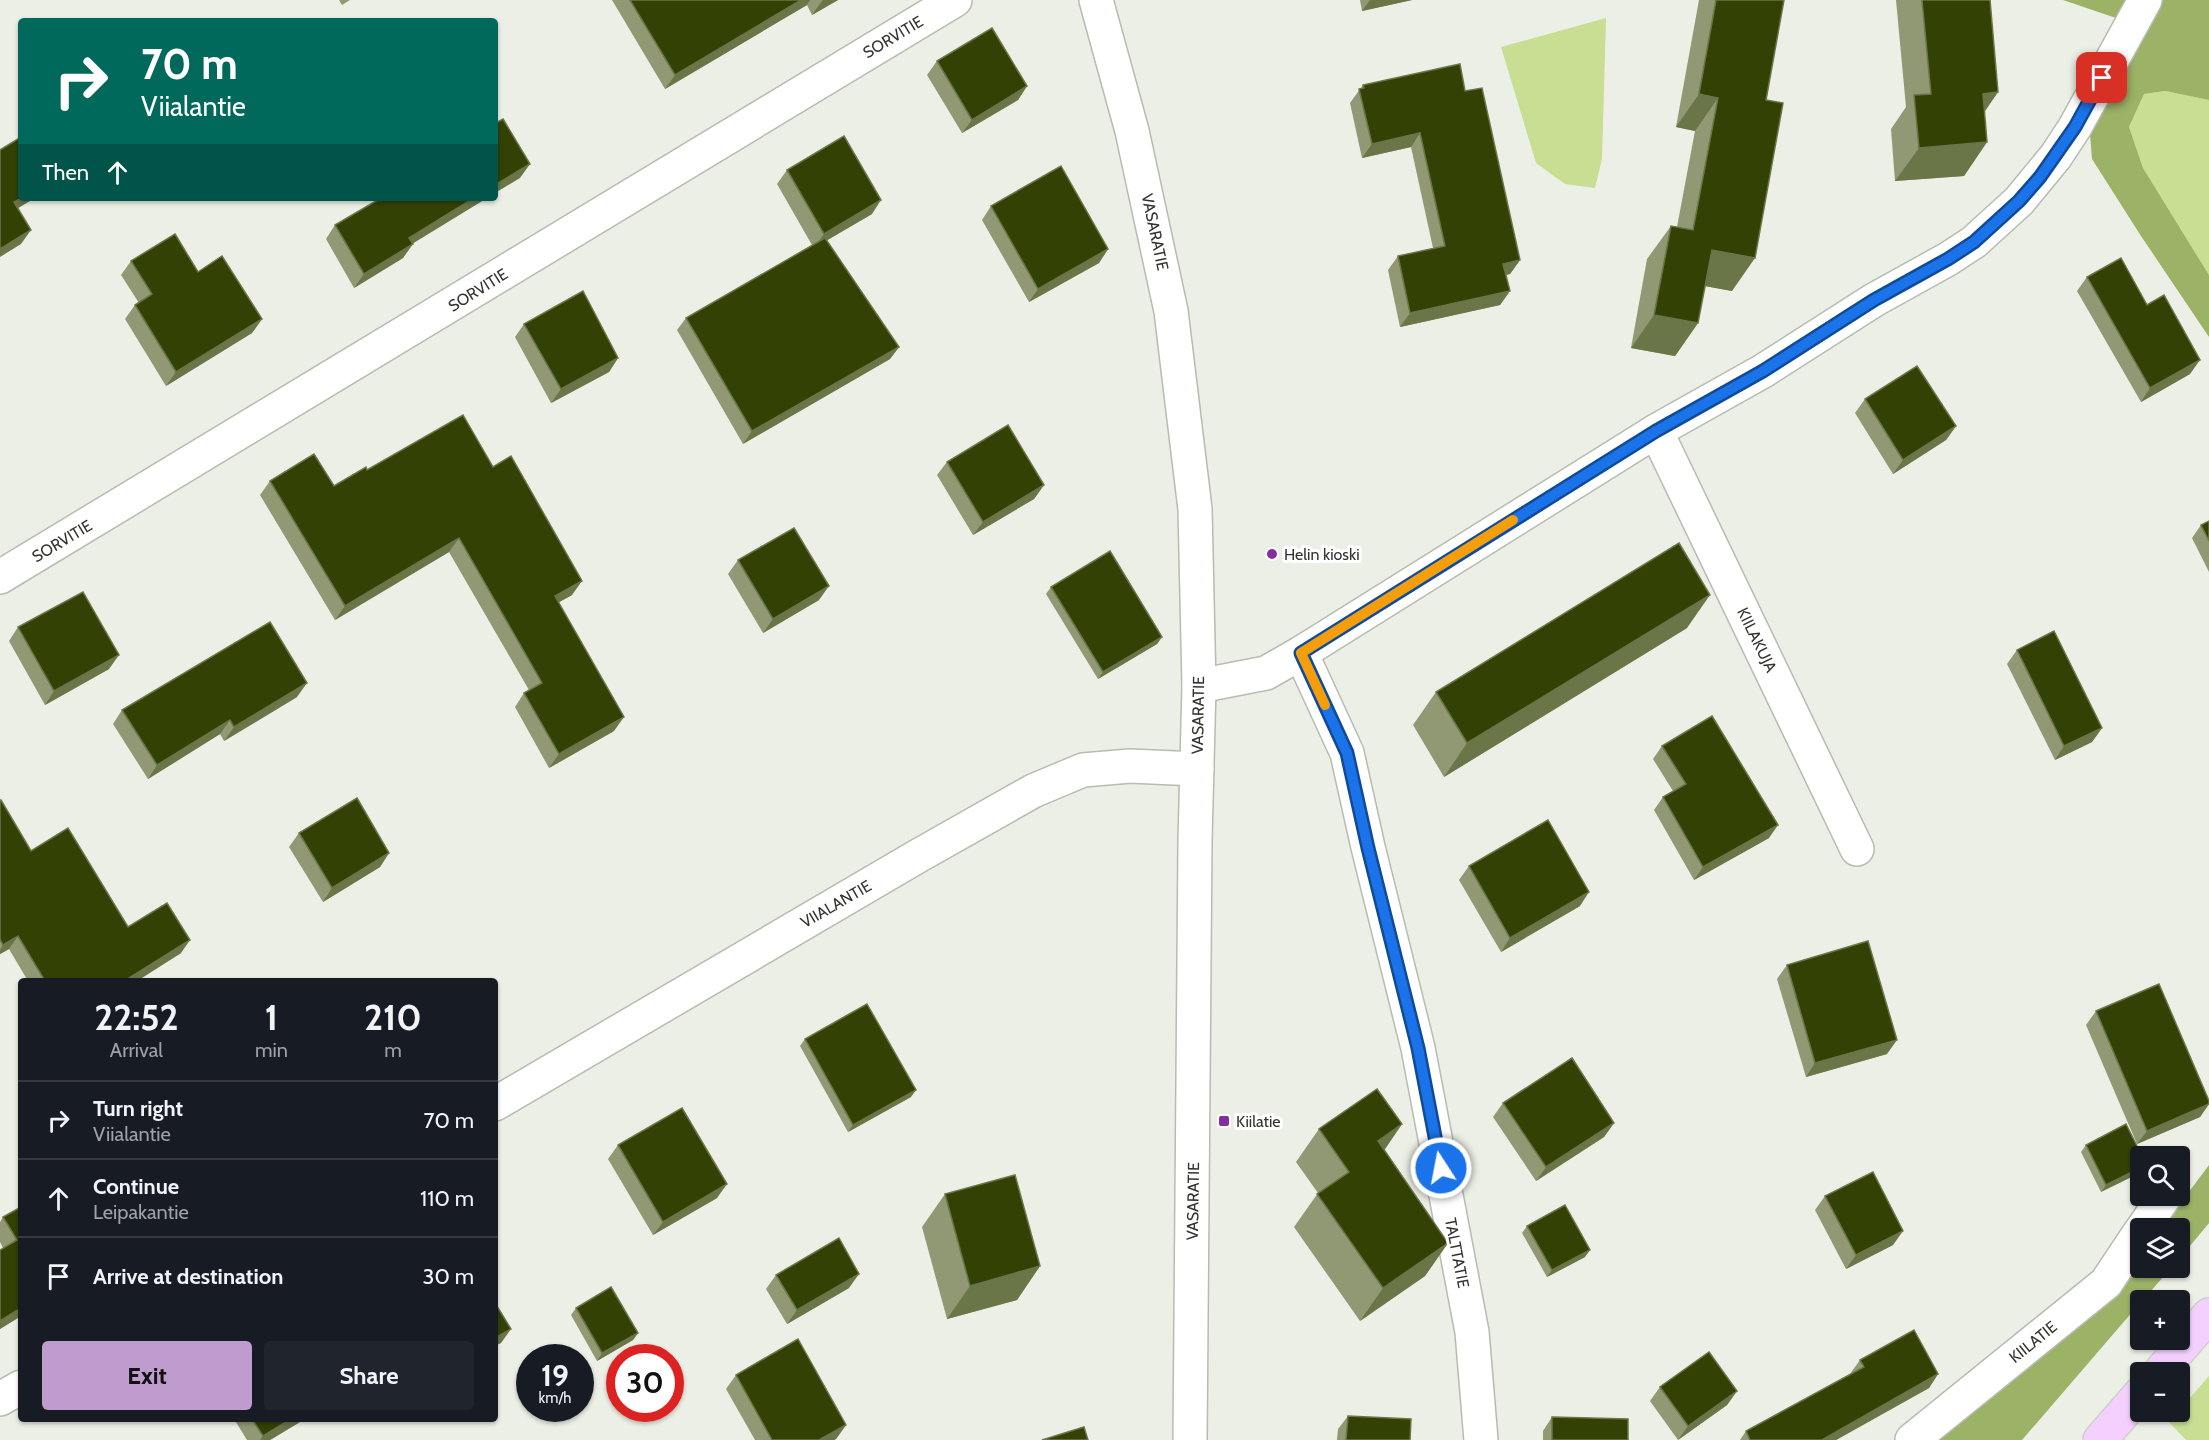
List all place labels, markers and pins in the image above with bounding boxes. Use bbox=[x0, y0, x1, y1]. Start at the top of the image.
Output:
pin bbox=[2076, 52, 2127, 103]
place label: Helin kioski bbox=[1284, 545, 1360, 564]
marker: Helin kioski bbox=[1265, 547, 1279, 561]
place label: Kiilatie bbox=[1236, 1112, 1281, 1131]
marker: Kiilatie bbox=[1217, 1114, 1231, 1128]

